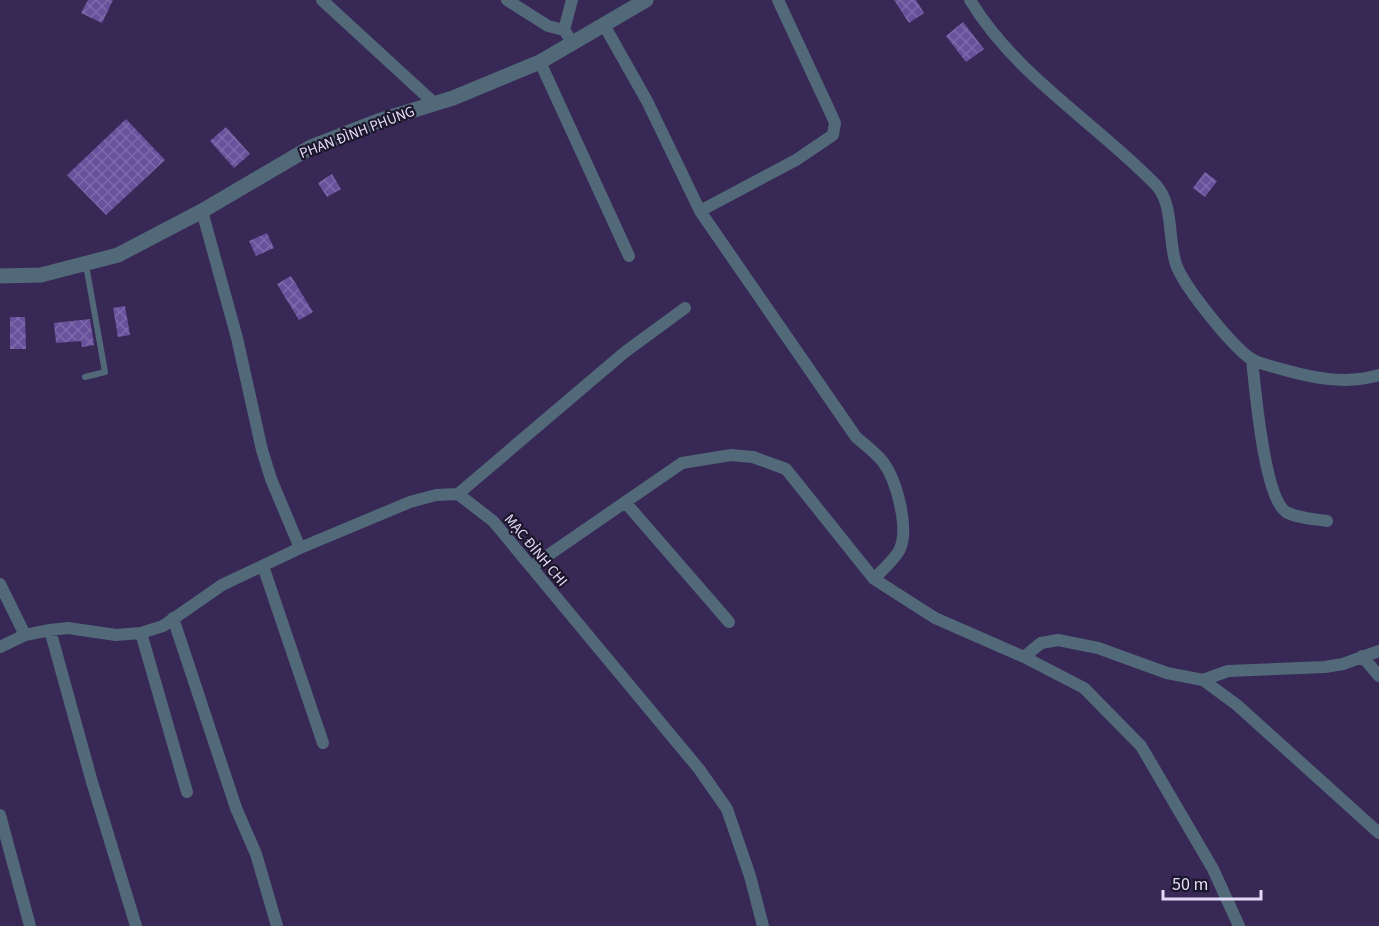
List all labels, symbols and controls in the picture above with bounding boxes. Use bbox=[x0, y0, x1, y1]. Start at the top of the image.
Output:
street label: PHAN ĐÌNH PHÙNG bbox=[296, 101, 418, 164]
street label: MẠC ĐỈNH CHI bbox=[499, 510, 572, 591]
scale bar bbox=[1163, 863, 1260, 901]
text: 50 m bbox=[1172, 872, 1208, 897]

